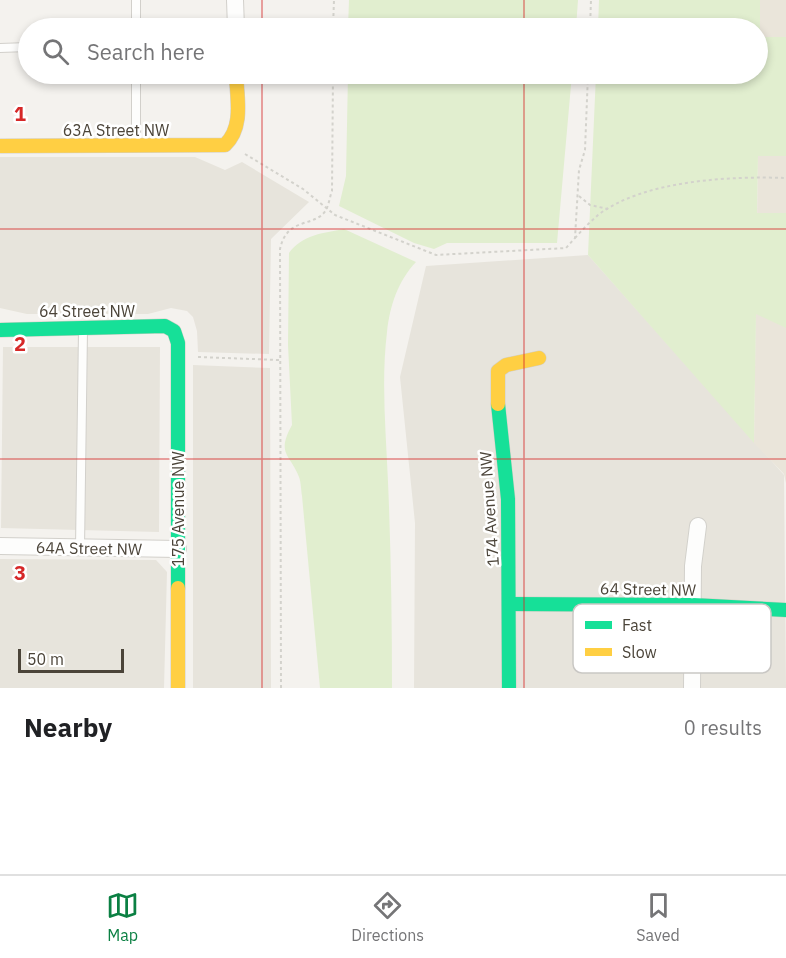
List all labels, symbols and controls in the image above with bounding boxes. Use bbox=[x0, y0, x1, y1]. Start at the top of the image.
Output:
search box bbox=[18, 18, 768, 84]
icon: search bbox=[39, 35, 72, 68]
text: Search here bbox=[87, 37, 205, 66]
text: 1 bbox=[14, 100, 26, 127]
street label: 63A Street NW bbox=[63, 120, 169, 140]
street label: 64 Street NW bbox=[39, 301, 135, 321]
text: 2 bbox=[14, 330, 26, 357]
street label: 175 Avenue NW bbox=[168, 451, 188, 567]
street label: 174 Avenue NW bbox=[475, 451, 503, 567]
street label: 64A Street NW bbox=[36, 537, 142, 559]
text: 3 bbox=[14, 559, 26, 586]
street label: 64 Street NW bbox=[600, 578, 696, 600]
legend bbox=[573, 604, 771, 673]
text: Fast bbox=[622, 615, 652, 635]
text: Slow bbox=[622, 642, 657, 662]
scale bar bbox=[18, 646, 124, 674]
text: 50 m bbox=[27, 649, 64, 669]
text: Nearby bbox=[24, 710, 112, 744]
text: 0 results bbox=[684, 714, 762, 741]
tab: Map bbox=[106, 889, 139, 945]
tab: Directions bbox=[351, 889, 424, 945]
tab: Saved bbox=[636, 889, 680, 945]

